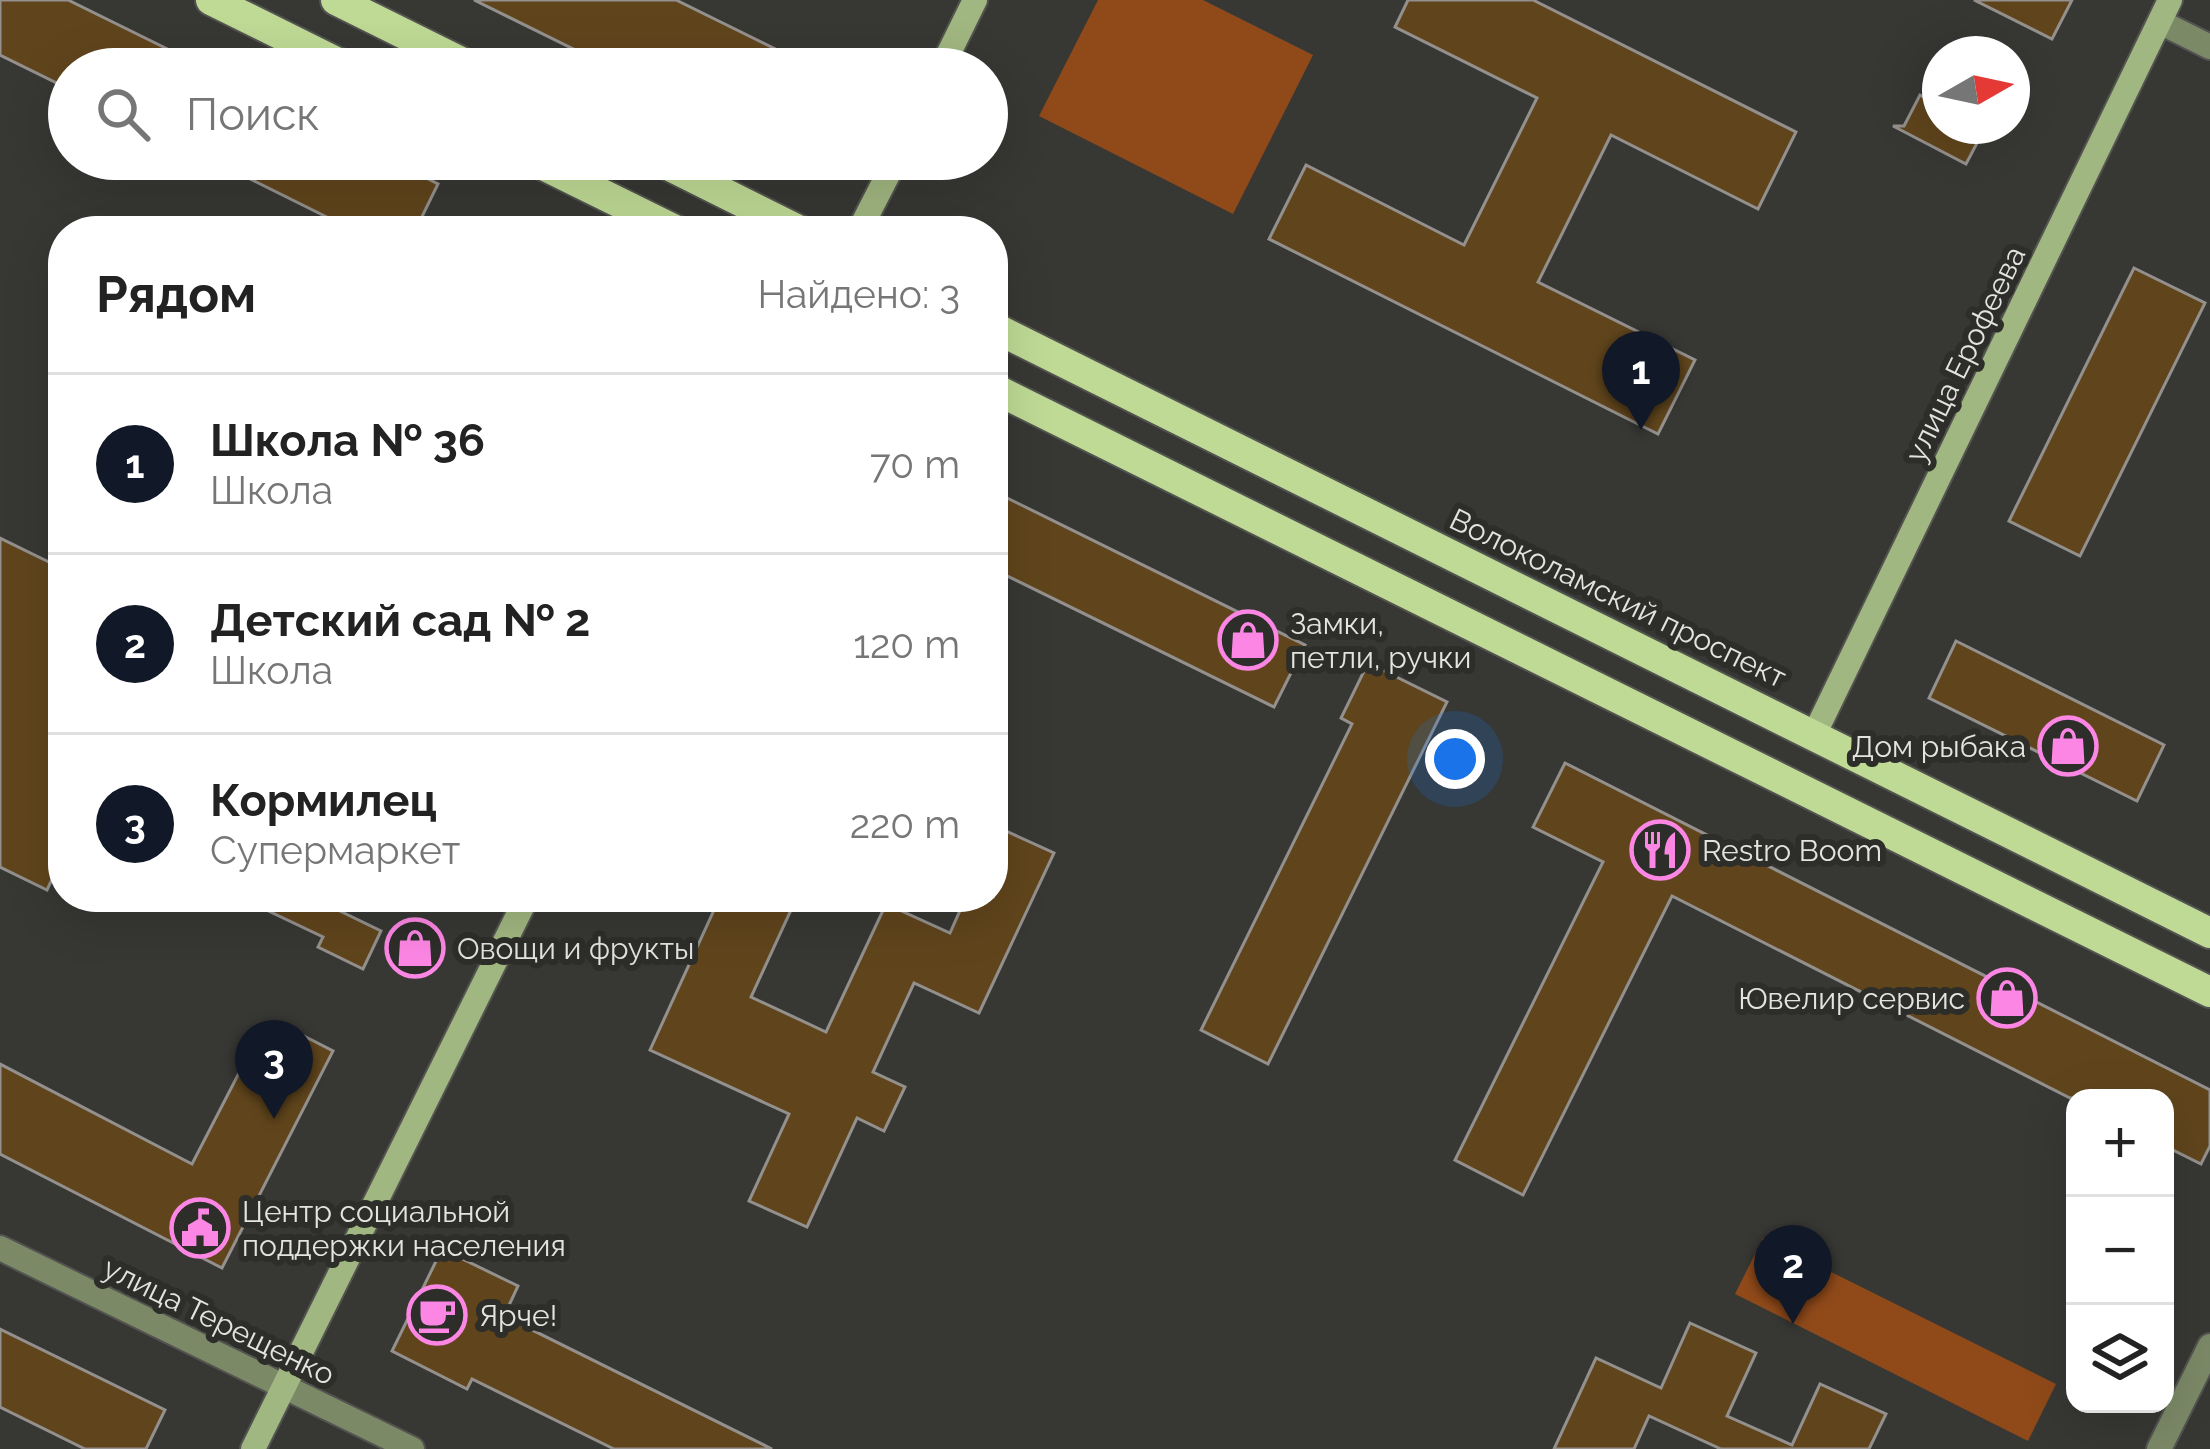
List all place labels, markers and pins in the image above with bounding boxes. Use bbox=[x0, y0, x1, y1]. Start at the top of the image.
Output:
pin: 1 bbox=[1602, 331, 1680, 430]
place label: Замки, петли, ручки bbox=[1290, 606, 1471, 675]
shop icon: Замки, петли, ручки bbox=[1217, 609, 1279, 671]
shop icon: Дом рыбака bbox=[2037, 715, 2099, 777]
place label: Дом рыбака bbox=[1852, 729, 2026, 764]
restaurant icon: Restro Boom bbox=[1629, 819, 1691, 881]
place label: Restro Boom bbox=[1702, 833, 1882, 868]
shop icon: Овощи и фрукты bbox=[384, 917, 446, 979]
place label: Овощи и фрукты bbox=[457, 931, 694, 966]
shop icon: Ювелир сервис bbox=[1976, 967, 2038, 1029]
place label: Ювелир сервис bbox=[1738, 981, 1965, 1016]
pin: 3 bbox=[235, 1020, 313, 1119]
place label: Центр социальной поддержки населения bbox=[242, 1194, 566, 1263]
public building icon: Центр социальной поддержки населения bbox=[169, 1197, 231, 1259]
pin: 2 bbox=[1754, 1225, 1832, 1324]
cafe icon: Ярче! bbox=[406, 1284, 468, 1346]
place label: Ярче! bbox=[479, 1298, 557, 1333]

